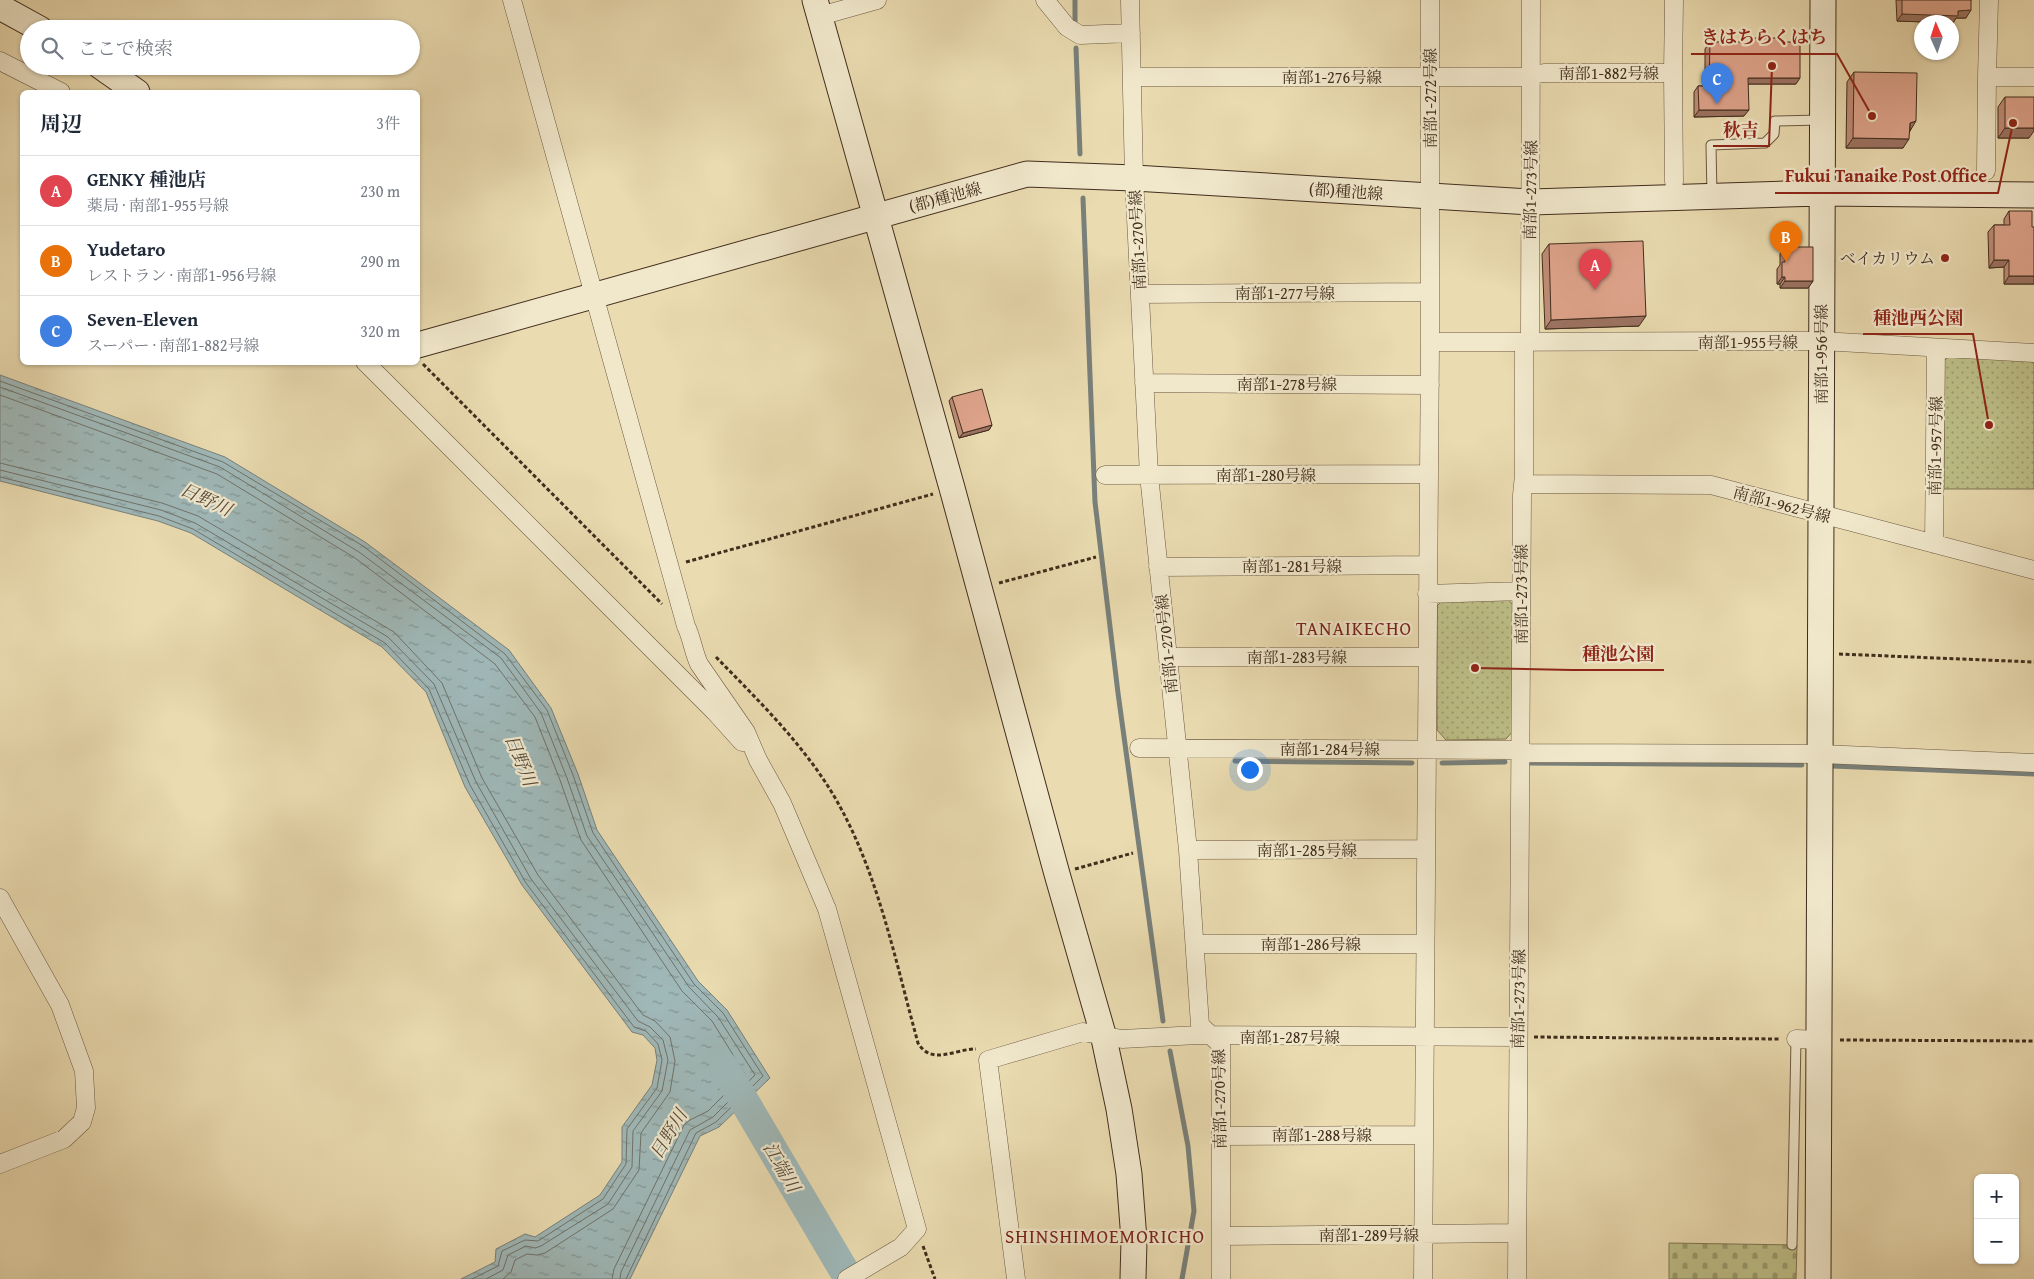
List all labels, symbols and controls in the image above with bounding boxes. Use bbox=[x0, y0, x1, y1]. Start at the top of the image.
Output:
north arrow bbox=[1914, 15, 1959, 60]
search box bbox=[20, 20, 420, 75]
callout: きはちらくはち bbox=[1691, 21, 1837, 54]
text: きはちらくはち bbox=[1701, 23, 1827, 50]
icon: search bbox=[38, 34, 66, 62]
text: ここで検索 bbox=[78, 34, 173, 62]
street label: 南部1-272号線 bbox=[1418, 48, 1442, 148]
street label: 南部1-882号線 bbox=[1559, 61, 1659, 85]
pin: C bbox=[1701, 63, 1733, 104]
street label: 南部1-276号線 bbox=[1282, 65, 1382, 89]
text: 周辺 bbox=[40, 108, 82, 139]
text: 3件 bbox=[376, 111, 400, 135]
callout: 秋吉 bbox=[1713, 113, 1769, 146]
text: 秋吉 bbox=[1723, 116, 1759, 143]
street label: 南部1-273号線 bbox=[1517, 140, 1543, 240]
callout: Fukui Tanaike Post Office bbox=[1775, 160, 1998, 193]
text: Fukui Tanaike Post Office bbox=[1785, 162, 1987, 189]
text: GENKY 種池店 bbox=[87, 165, 206, 193]
street label: (都)種池線 bbox=[906, 176, 984, 218]
street label: (都)種池線 bbox=[1308, 176, 1384, 206]
text: A bbox=[51, 179, 61, 203]
text: 230 m bbox=[360, 179, 400, 203]
street label: 南部1-270号線 bbox=[1122, 189, 1152, 291]
text: 薬局 · 南部1-955号線 bbox=[87, 193, 229, 217]
pin: B bbox=[1770, 221, 1802, 262]
text: Yudetaro bbox=[87, 235, 165, 263]
place label: ベイカリウム bbox=[1840, 246, 1935, 270]
text: B bbox=[51, 249, 61, 273]
text: 290 m bbox=[360, 249, 400, 273]
pin: A bbox=[1579, 249, 1611, 290]
marker: ベイカリウム bbox=[1939, 252, 1951, 264]
text: レストラン · 南部1-956号線 bbox=[87, 263, 277, 287]
street label: 南部1-277号線 bbox=[1235, 281, 1335, 305]
callout: 種池西公園 bbox=[1863, 301, 1973, 334]
street label: 南部1-956号線 bbox=[1809, 304, 1833, 404]
text: 種池西公園 bbox=[1873, 304, 1963, 331]
text: Seven-Eleven bbox=[87, 305, 198, 333]
text: C bbox=[51, 319, 61, 343]
text: 320 m bbox=[360, 319, 400, 343]
street label: 南部1-955号線 bbox=[1698, 330, 1798, 354]
text: スーパー · 南部1-882号線 bbox=[87, 333, 259, 357]
street label: 南部1-278号線 bbox=[1237, 372, 1337, 396]
street label: 南部1-957号線 bbox=[1922, 396, 1948, 496]
street label: 南部1-280号線 bbox=[1216, 463, 1316, 487]
water label: 日野川 bbox=[176, 475, 238, 523]
street label: 南部1-962号線 bbox=[1730, 479, 1834, 529]
street label: 南部1-273号線 bbox=[1509, 544, 1533, 644]
street label: 南部1-281号線 bbox=[1242, 554, 1342, 578]
street label: 南部1-270号線 bbox=[1149, 593, 1183, 695]
district label: TANAIKECHO bbox=[1296, 614, 1412, 642]
callout: 種池公園 bbox=[1572, 637, 1664, 670]
text: 種池公園 bbox=[1582, 640, 1654, 667]
street label: 南部1-283号線 bbox=[1247, 645, 1347, 669]
water label: 日野川 bbox=[498, 730, 544, 792]
street label: 南部1-284号線 bbox=[1280, 737, 1380, 761]
your location bbox=[1237, 757, 1263, 783]
street label: 南部1-285号線 bbox=[1257, 838, 1357, 862]
street label: 南部1-286号線 bbox=[1261, 932, 1361, 956]
street label: 南部1-273号線 bbox=[1505, 949, 1531, 1049]
street label: 南部1-287号線 bbox=[1240, 1025, 1340, 1049]
street label: 南部1-270号線 bbox=[1206, 1049, 1232, 1149]
water label: 日野川 bbox=[643, 1102, 695, 1164]
street label: 南部1-288号線 bbox=[1272, 1123, 1372, 1147]
water label: 江端川 bbox=[757, 1137, 808, 1199]
map controls bbox=[1974, 1174, 2019, 1264]
button: + bbox=[1974, 1174, 2019, 1219]
button: − bbox=[1974, 1219, 2019, 1264]
district label: SHINSHIMOEMORICHO bbox=[1005, 1222, 1205, 1250]
street label: 南部1-289号線 bbox=[1319, 1223, 1419, 1247]

